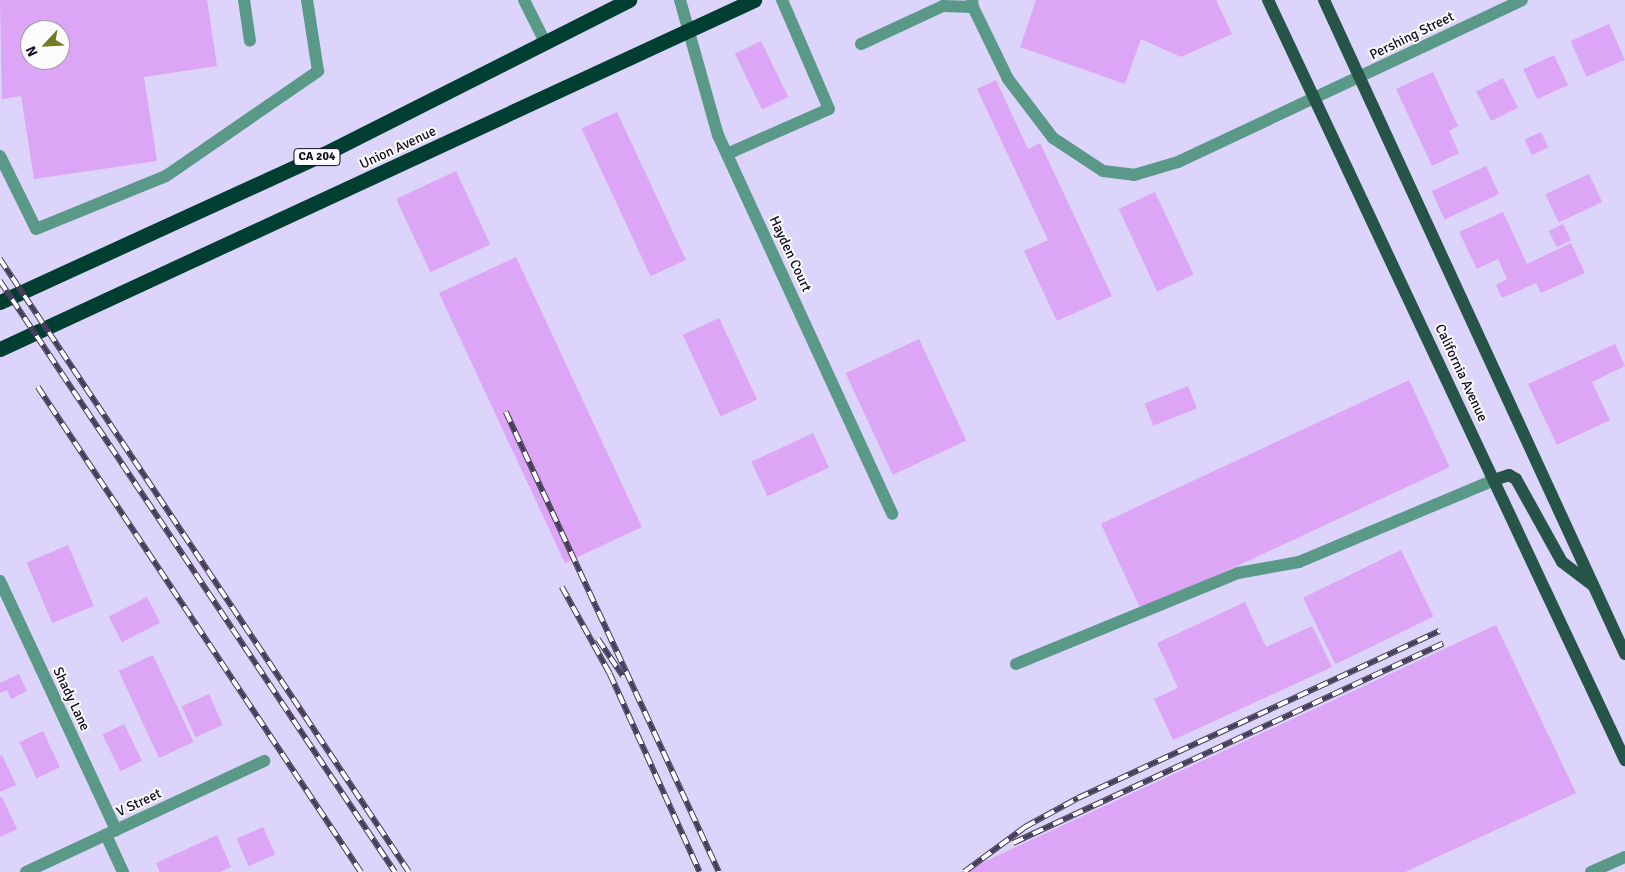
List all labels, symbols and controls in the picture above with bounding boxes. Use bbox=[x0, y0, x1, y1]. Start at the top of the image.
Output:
street label: Pershing Street bbox=[1367, 8, 1457, 64]
north arrow bbox=[20, 20, 70, 70]
text: N bbox=[22, 43, 42, 59]
street label: Union Avenue bbox=[357, 123, 439, 173]
road number: CA 204 bbox=[293, 148, 341, 166]
street label: Hayden Court bbox=[765, 213, 815, 295]
street label: California Avenue bbox=[1431, 322, 1491, 424]
street label: Shady Lane bbox=[49, 664, 93, 734]
street label: V Street bbox=[114, 785, 164, 821]

